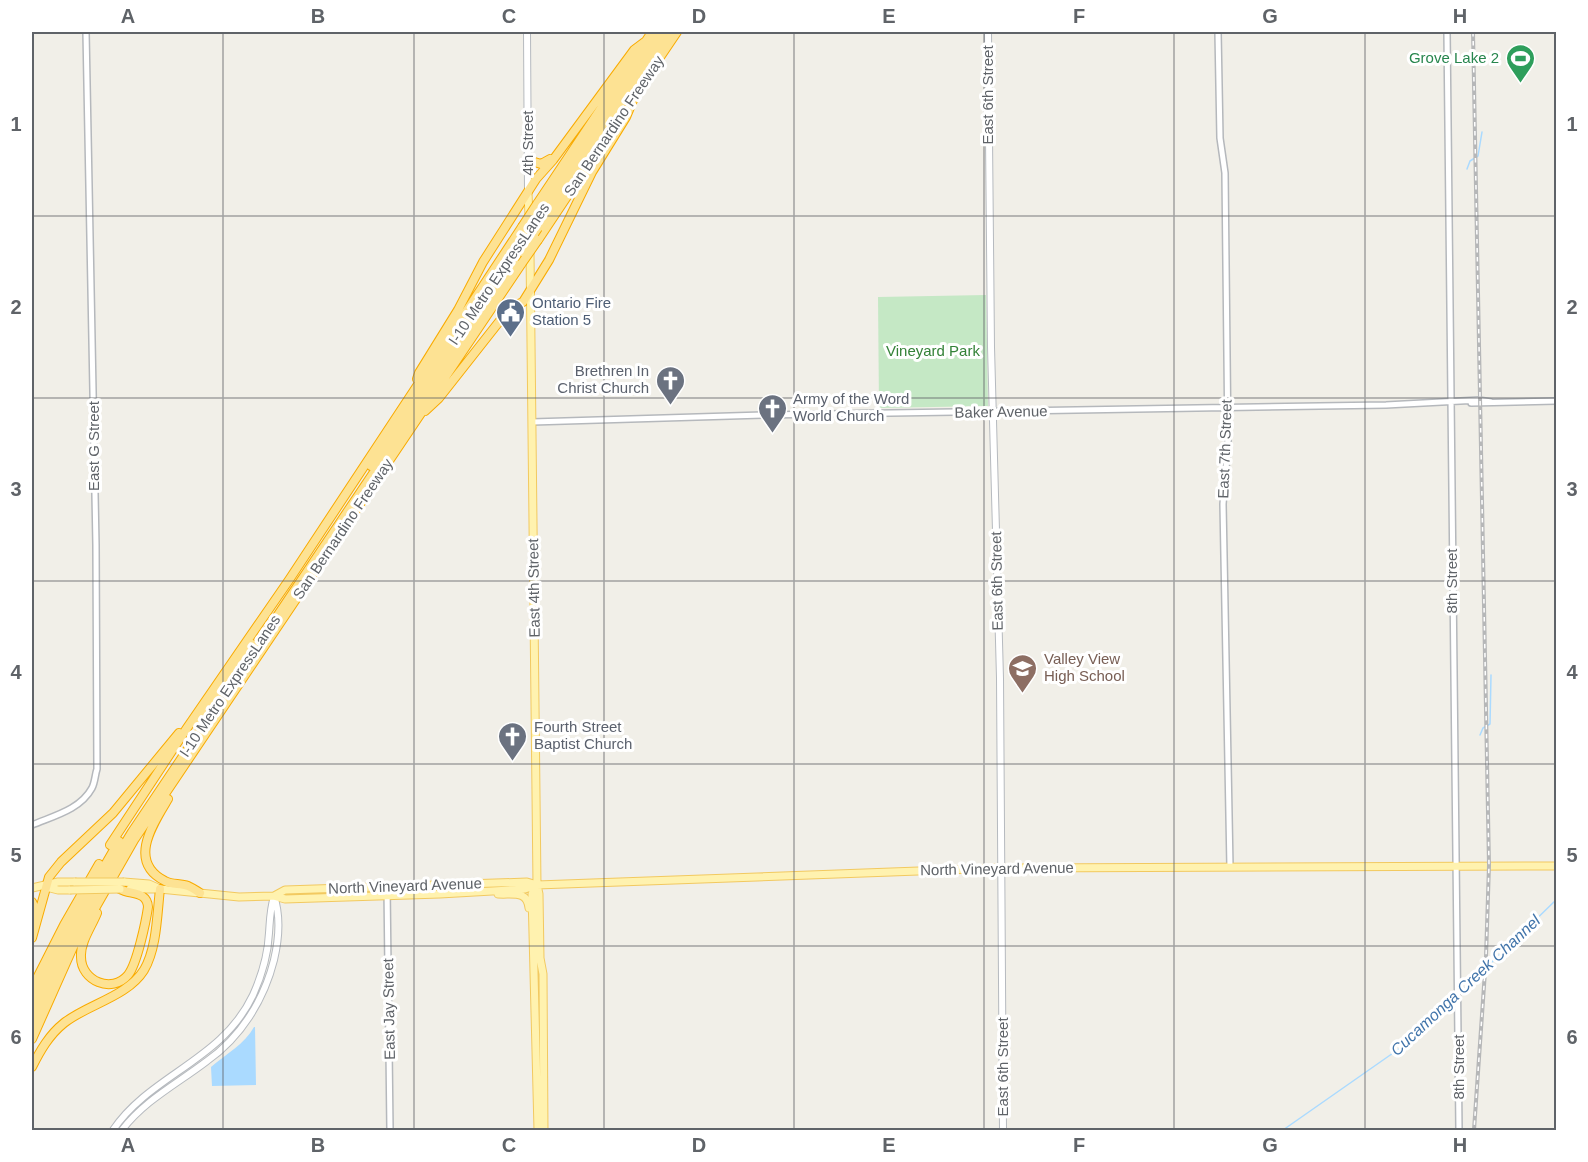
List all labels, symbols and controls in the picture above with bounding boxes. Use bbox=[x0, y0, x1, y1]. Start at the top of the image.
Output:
text: A bbox=[121, 5, 135, 27]
text: B bbox=[311, 5, 325, 27]
text: C bbox=[502, 5, 516, 27]
text: D bbox=[692, 5, 706, 27]
text: E bbox=[882, 5, 896, 27]
text: F bbox=[1073, 5, 1085, 27]
text: G bbox=[1262, 5, 1278, 27]
text: H bbox=[1453, 5, 1467, 27]
sports icon: Grove Lake 2 bbox=[1504, 42, 1536, 84]
street label: East 6th Street bbox=[979, 45, 996, 145]
place label: Grove Lake 2 bbox=[1409, 49, 1499, 66]
street label: San Bernardino Freeway bbox=[560, 52, 667, 199]
street label: 4th Street bbox=[519, 110, 536, 176]
text: 1 bbox=[10, 113, 22, 135]
text: 1 bbox=[1566, 113, 1578, 135]
street label: I-10 Metro ExpressLanes bbox=[445, 200, 552, 348]
place label: Ontario Fire Station 5 bbox=[532, 294, 611, 328]
text: 2 bbox=[10, 296, 22, 318]
public building icon: Ontario Fire Station 5 bbox=[495, 296, 527, 338]
text: 2 bbox=[1566, 296, 1578, 318]
park label: Vineyard Park bbox=[886, 342, 980, 359]
place label: Brethren In Christ Church bbox=[557, 362, 649, 396]
church icon: Brethren In Christ Church bbox=[654, 364, 686, 406]
place label: Army of the Word World Church bbox=[793, 390, 909, 424]
church icon: Army of the Word World Church bbox=[756, 392, 788, 434]
street label: East 7th Street bbox=[1214, 398, 1235, 499]
street label: East G Street bbox=[85, 400, 102, 491]
street label: Baker Avenue bbox=[954, 402, 1048, 421]
street label: San Bernardino Freeway bbox=[289, 455, 396, 602]
text: 3 bbox=[10, 478, 22, 500]
text: 3 bbox=[1566, 478, 1578, 500]
street label: East 6th Street bbox=[987, 530, 1006, 631]
street label: East 4th Street bbox=[524, 537, 543, 638]
street label: 8th Street bbox=[1443, 548, 1460, 614]
street label: I-10 Metro ExpressLanes bbox=[176, 612, 283, 760]
place label: Valley View High School bbox=[1044, 650, 1125, 684]
school or university icon: Valley View High School bbox=[1007, 652, 1039, 694]
text: 4 bbox=[10, 661, 22, 683]
text: 4 bbox=[1566, 661, 1578, 683]
place label: Fourth Street Baptist Church bbox=[534, 718, 632, 752]
church icon: Fourth Street Baptist Church bbox=[497, 720, 529, 762]
text: 5 bbox=[10, 844, 22, 866]
text: 5 bbox=[1566, 844, 1578, 866]
street label: North Vineyard Avenue bbox=[920, 859, 1074, 878]
street label: North Vineyard Avenue bbox=[328, 874, 482, 897]
water label: Cucamonga Creek Channel bbox=[1387, 912, 1544, 1059]
street label: East Jay Street bbox=[379, 957, 398, 1060]
street label: East 6th Street bbox=[994, 1017, 1011, 1117]
text: 6 bbox=[10, 1026, 22, 1048]
text: 6 bbox=[1566, 1026, 1578, 1048]
street label: 8th Street bbox=[1450, 1034, 1467, 1100]
text: A bbox=[121, 1134, 135, 1156]
text: B bbox=[311, 1134, 325, 1156]
text: C bbox=[502, 1134, 516, 1156]
text: D bbox=[692, 1134, 706, 1156]
text: E bbox=[882, 1134, 896, 1156]
text: F bbox=[1073, 1134, 1085, 1156]
text: G bbox=[1262, 1134, 1278, 1156]
text: H bbox=[1453, 1134, 1467, 1156]

